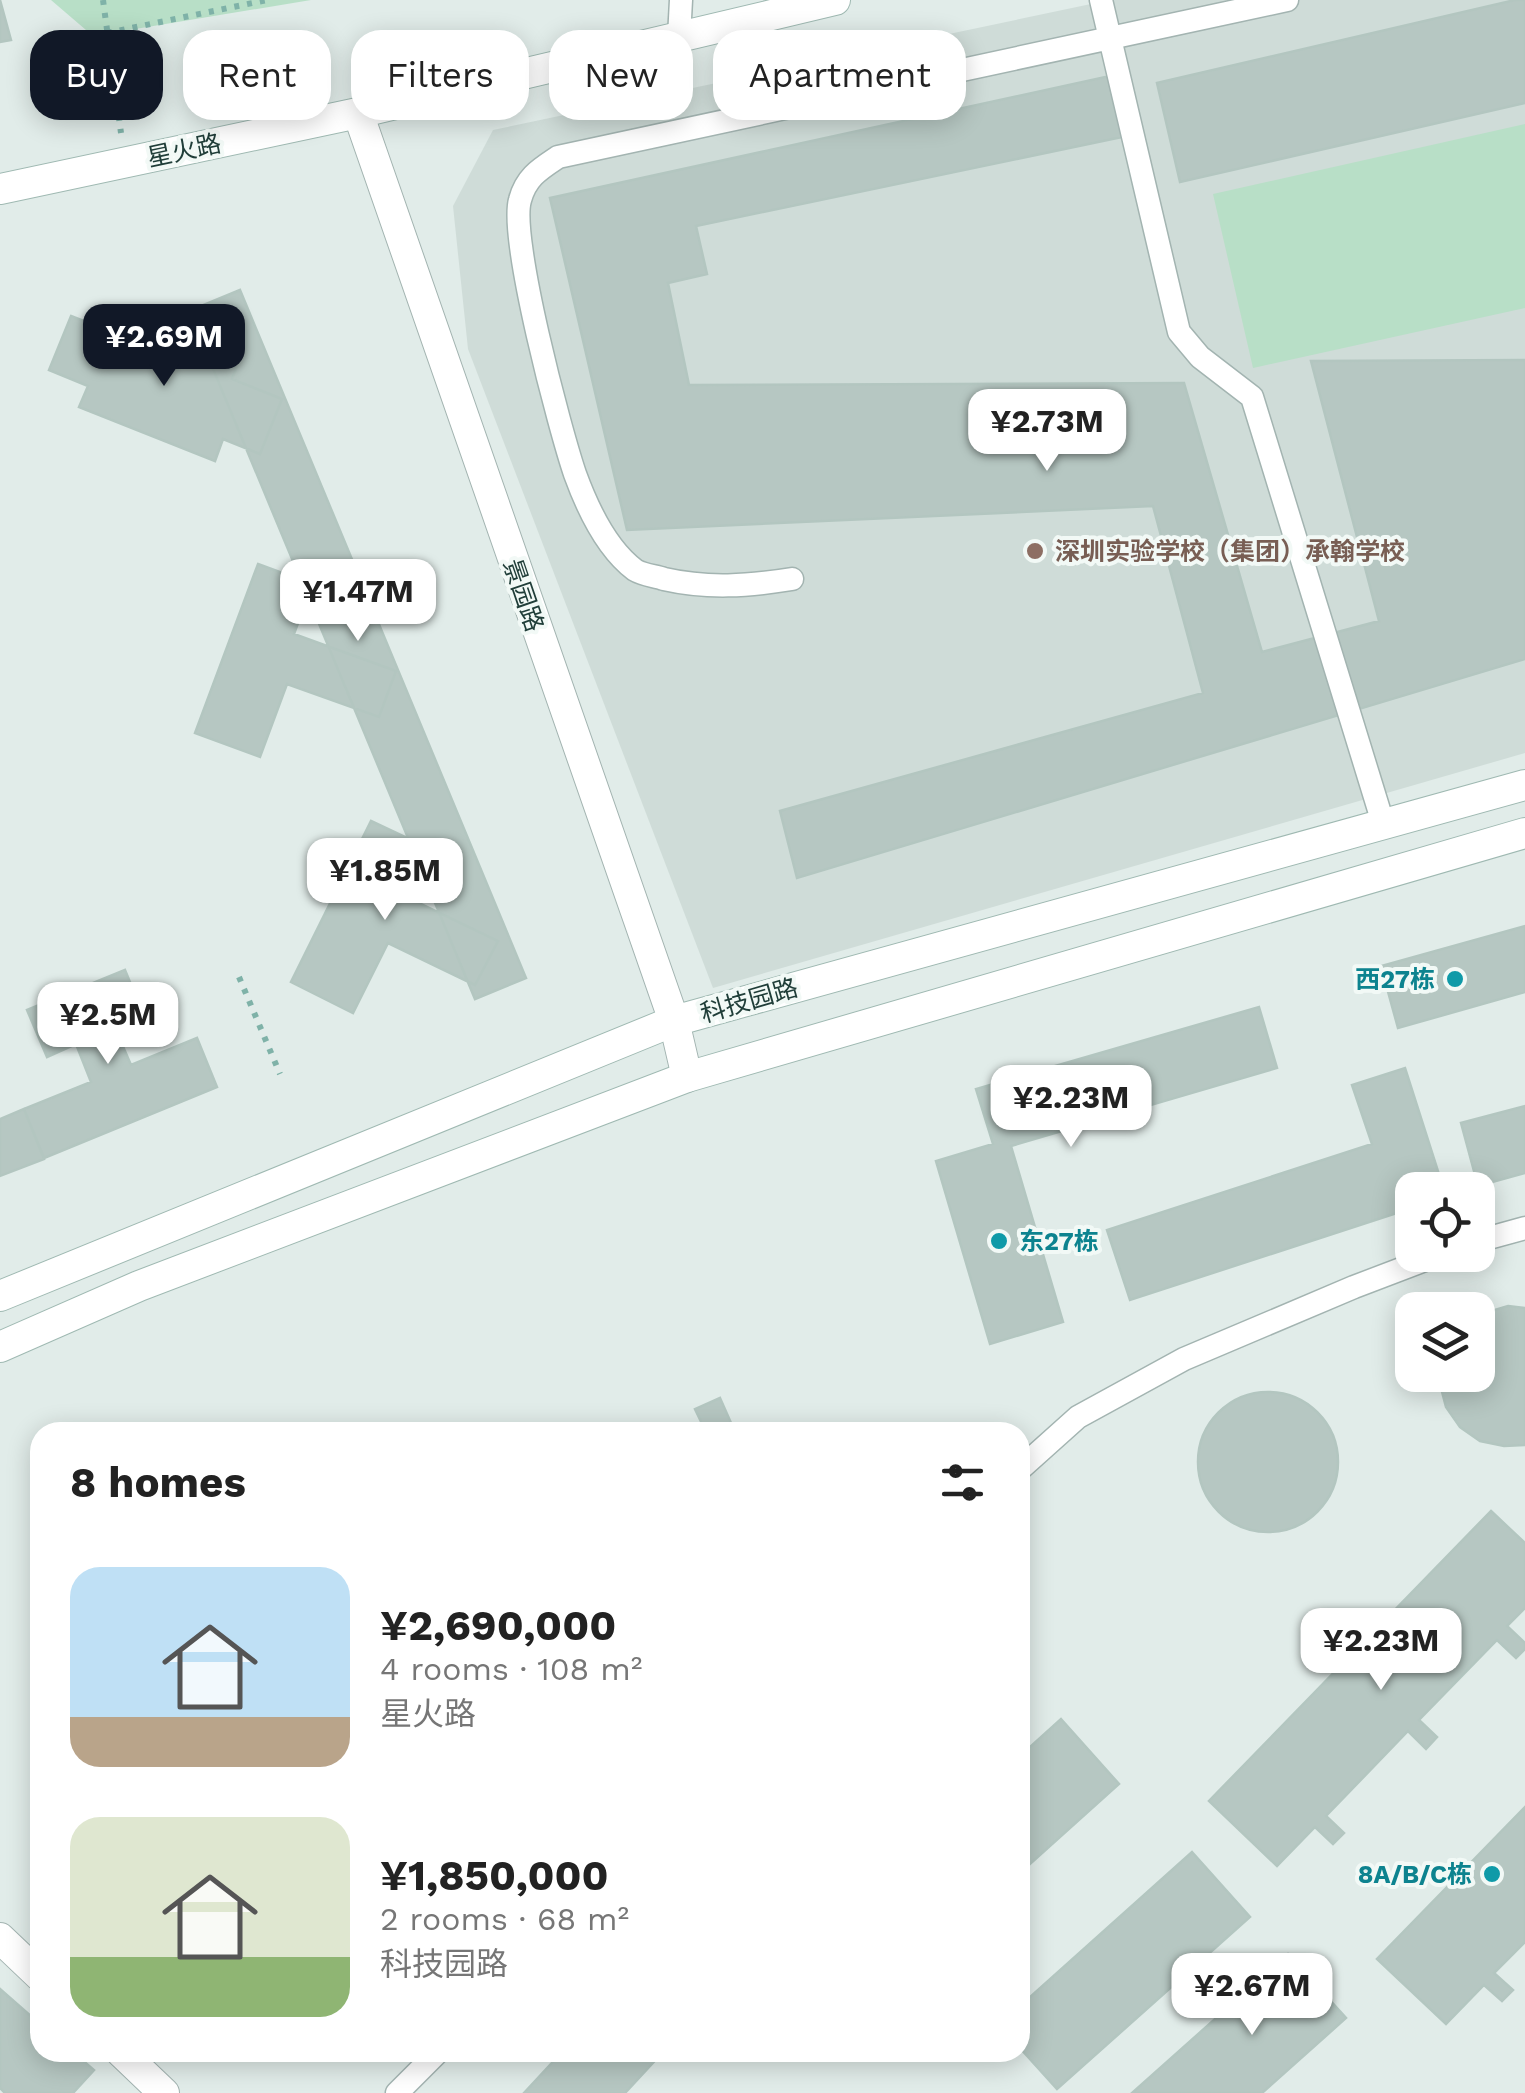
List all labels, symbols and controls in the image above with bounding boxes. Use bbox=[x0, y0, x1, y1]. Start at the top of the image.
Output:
chip: Buy bbox=[30, 30, 163, 120]
chip: Rent bbox=[183, 30, 331, 120]
chip: Filters bbox=[351, 30, 529, 120]
chip: New bbox=[549, 30, 693, 120]
chip: Apartment bbox=[713, 30, 966, 120]
street label: 星火路 bbox=[144, 129, 224, 172]
pin: ¥2.69M bbox=[83, 304, 245, 389]
text: ¥2.69M bbox=[105, 317, 223, 355]
pin: ¥2.73M bbox=[966, 389, 1128, 474]
text: ¥2.73M bbox=[990, 402, 1104, 440]
place label: 深圳实验学校（集团）承翰学校 bbox=[1055, 537, 1405, 566]
marker: 深圳实验学校（集团）承翰学校 bbox=[1024, 540, 1046, 562]
street label: 景园路 bbox=[498, 555, 549, 635]
pin: ¥1.47M bbox=[277, 559, 439, 644]
text: ¥1.47M bbox=[302, 572, 414, 610]
pin: ¥1.85M bbox=[304, 838, 466, 923]
text: ¥1.85M bbox=[329, 851, 441, 889]
place label: 西27栋 bbox=[1355, 965, 1435, 994]
marker: 西27栋 bbox=[1444, 968, 1466, 990]
street label: 科技园路 bbox=[697, 973, 801, 1028]
pin: ¥2.5M bbox=[38, 982, 178, 1067]
text: ¥2.5M bbox=[59, 995, 157, 1033]
pin: ¥2.23M bbox=[990, 1065, 1152, 1150]
text: ¥2.23M bbox=[1013, 1078, 1129, 1116]
map controls bbox=[1395, 1172, 1495, 1392]
button: locate bbox=[1395, 1172, 1495, 1272]
place label: 东27栋 bbox=[1019, 1227, 1099, 1256]
marker: 东27栋 bbox=[988, 1230, 1010, 1252]
button: layers bbox=[1395, 1292, 1495, 1392]
icon: filters bbox=[935, 1455, 990, 1510]
text: 8 homes bbox=[70, 1458, 246, 1507]
text: ¥2,690,000 bbox=[380, 1601, 616, 1650]
icon: home bbox=[150, 1607, 270, 1727]
pin: ¥2.23M bbox=[1300, 1608, 1462, 1693]
text: ¥2.23M bbox=[1323, 1621, 1439, 1659]
text: 4 rooms · 108 m² bbox=[380, 1650, 642, 1688]
text: 星火路 bbox=[380, 1695, 476, 1733]
text: ¥1,850,000 bbox=[380, 1851, 609, 1900]
icon: home bbox=[150, 1857, 270, 1977]
place label: 8A/B/C栋 bbox=[1358, 1860, 1472, 1889]
marker: 8A/B/C栋 bbox=[1481, 1863, 1503, 1885]
text: 2 rooms · 68 m² bbox=[380, 1900, 629, 1938]
text: 科技园路 bbox=[380, 1945, 508, 1983]
pin: ¥2.67M bbox=[1171, 1953, 1333, 2038]
text: ¥2.67M bbox=[1193, 1966, 1311, 2004]

